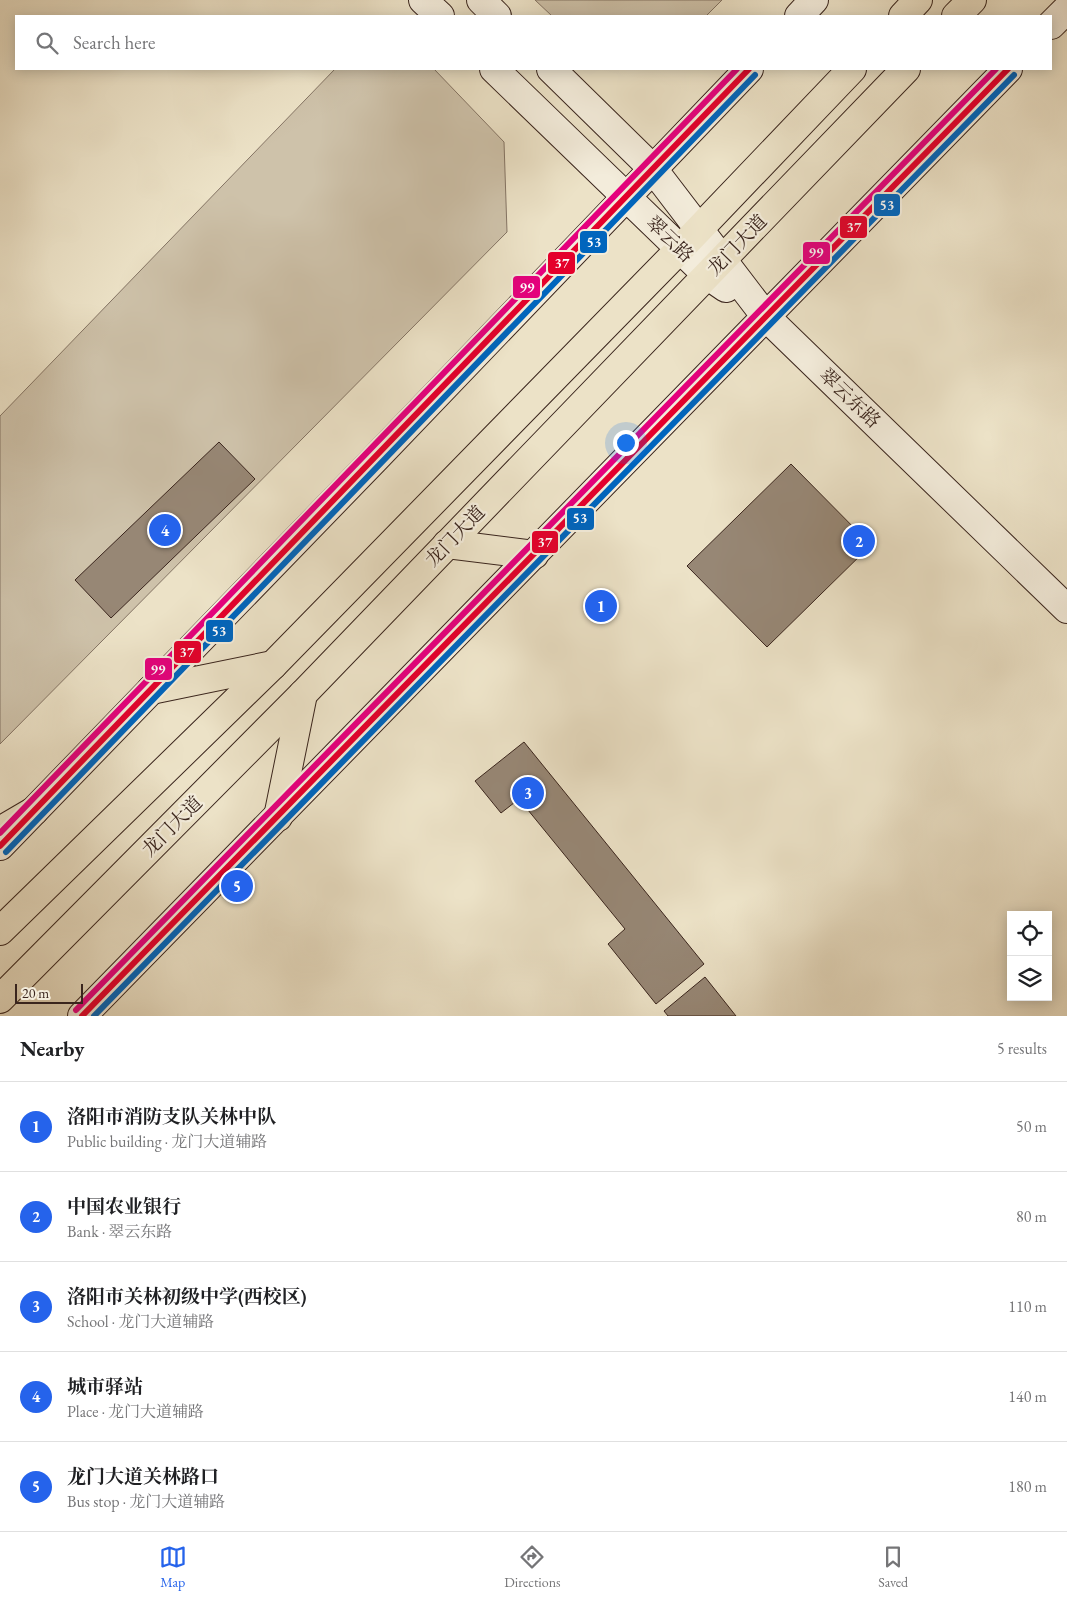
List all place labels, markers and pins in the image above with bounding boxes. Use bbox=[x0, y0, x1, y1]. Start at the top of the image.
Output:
pin: 4 bbox=[149, 511, 181, 549]
pin: 2 bbox=[843, 522, 875, 560]
pin: 1 bbox=[585, 587, 617, 625]
pin: 3 bbox=[512, 774, 544, 812]
pin: 5 bbox=[221, 867, 253, 905]

